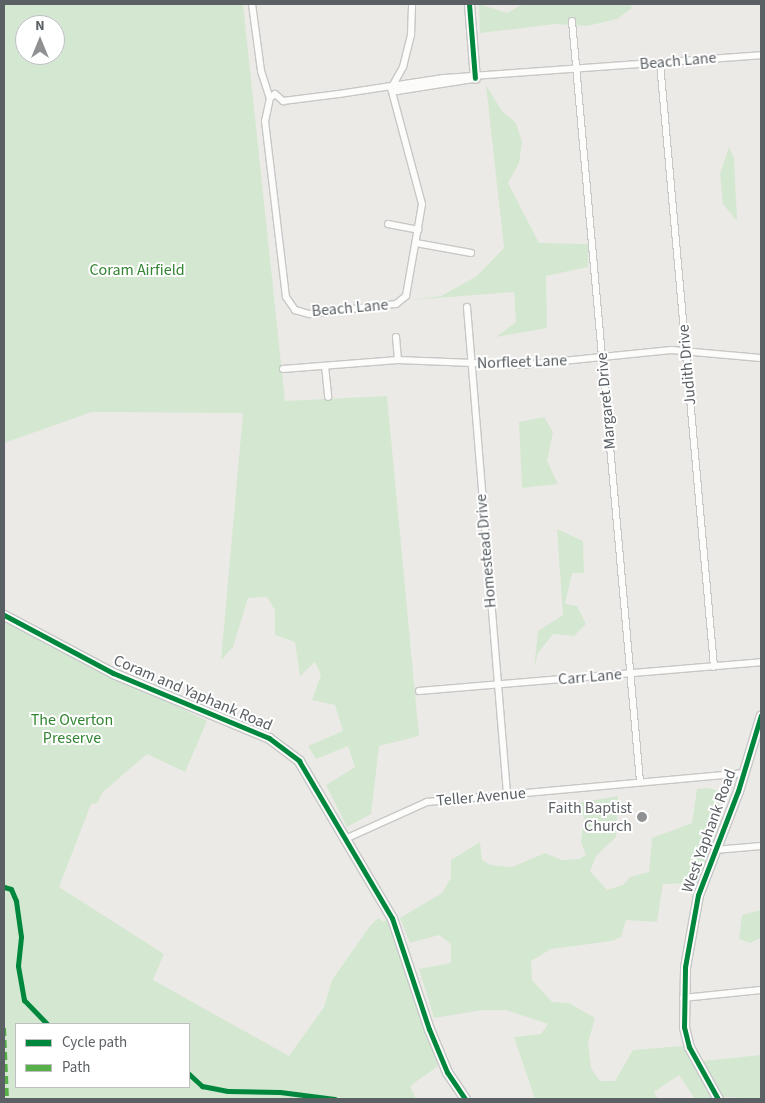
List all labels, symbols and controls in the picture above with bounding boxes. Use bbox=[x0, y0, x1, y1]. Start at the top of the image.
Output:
north arrow bbox=[15, 15, 65, 65]
text: N bbox=[35, 16, 45, 36]
street label: Beach Lane bbox=[639, 48, 717, 74]
park label: Coram Airfield bbox=[89, 260, 185, 280]
street label: Beach Lane bbox=[311, 295, 389, 321]
street label: Judith Drive bbox=[674, 324, 700, 406]
street label: Norfleet Lane bbox=[477, 351, 567, 373]
street label: Margaret Drive bbox=[592, 352, 620, 450]
street label: Homestead Drive bbox=[471, 493, 501, 609]
street label: Coram and Yaphank Road bbox=[111, 651, 275, 735]
street label: Carr Lane bbox=[557, 665, 623, 689]
park label: The Overton Preserve bbox=[31, 710, 113, 748]
street label: West Yaphank Road bbox=[678, 767, 740, 895]
street label: Teller Avenue bbox=[436, 784, 526, 810]
place label: Faith Baptist Church bbox=[548, 798, 632, 836]
marker: Faith Baptist Church bbox=[636, 811, 648, 823]
legend bbox=[15, 1023, 190, 1088]
text: Cycle path bbox=[62, 1032, 127, 1053]
text: Path bbox=[62, 1057, 90, 1078]

